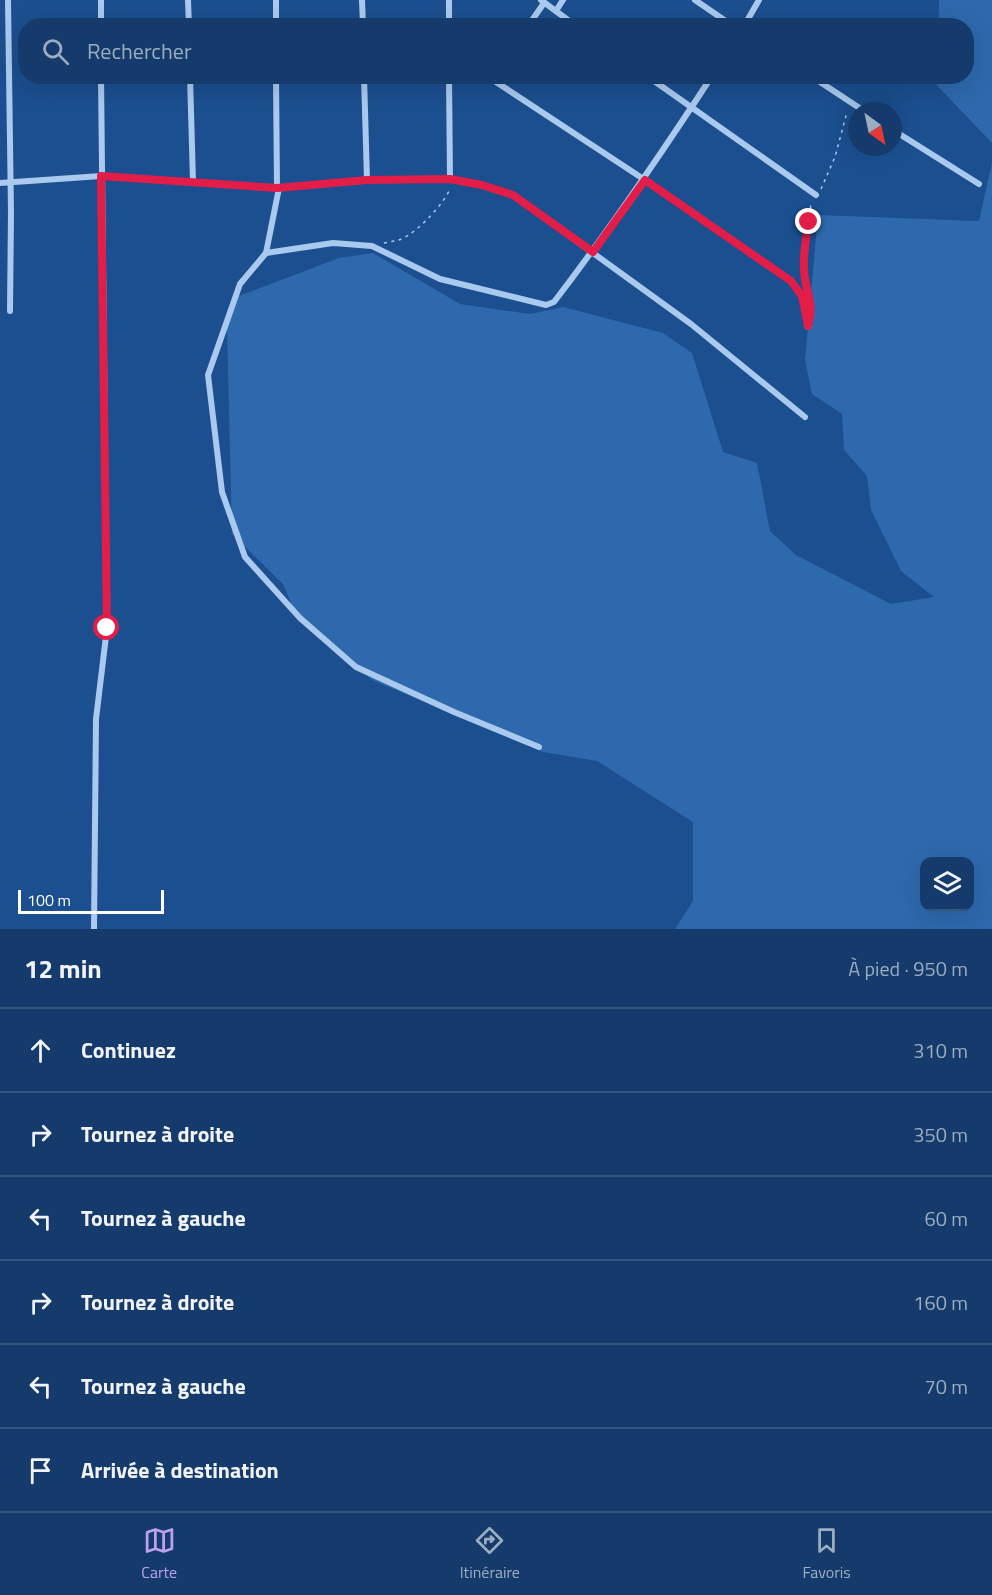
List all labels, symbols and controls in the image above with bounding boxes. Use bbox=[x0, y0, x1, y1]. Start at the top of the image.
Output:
search box bbox=[18, 18, 974, 84]
text: Rechercher bbox=[87, 34, 192, 68]
icon: search bbox=[39, 35, 72, 68]
north arrow bbox=[848, 102, 902, 156]
route end bbox=[795, 208, 821, 234]
route start bbox=[93, 614, 119, 640]
map controls bbox=[920, 857, 974, 911]
button: layers bbox=[920, 857, 974, 911]
scale bar bbox=[18, 887, 164, 914]
text: 100 m bbox=[27, 888, 71, 912]
text: 12 min bbox=[24, 949, 102, 988]
text: À pied · 950 m bbox=[848, 953, 968, 984]
text: Continuez bbox=[81, 1033, 176, 1067]
icon: ahead bbox=[24, 1034, 57, 1067]
text: 310 m bbox=[913, 1035, 968, 1066]
text: Tournez à droite bbox=[81, 1117, 234, 1151]
icon: right bbox=[24, 1118, 57, 1151]
text: 350 m bbox=[913, 1119, 968, 1150]
text: Tournez à gauche bbox=[81, 1201, 246, 1235]
icon: left bbox=[24, 1202, 57, 1235]
text: 60 m bbox=[924, 1203, 968, 1234]
text: Tournez à droite bbox=[81, 1285, 234, 1319]
icon: right bbox=[24, 1286, 57, 1319]
text: 160 m bbox=[913, 1287, 968, 1318]
text: Tournez à gauche bbox=[81, 1369, 246, 1403]
icon: left bbox=[24, 1370, 57, 1403]
text: 70 m bbox=[924, 1371, 968, 1402]
text: Arrivée à destination bbox=[81, 1453, 279, 1487]
icon: arrive bbox=[24, 1454, 57, 1487]
tab: Carte bbox=[141, 1524, 177, 1584]
tab: Itinéraire bbox=[460, 1524, 520, 1584]
tab: Favoris bbox=[802, 1524, 851, 1584]

